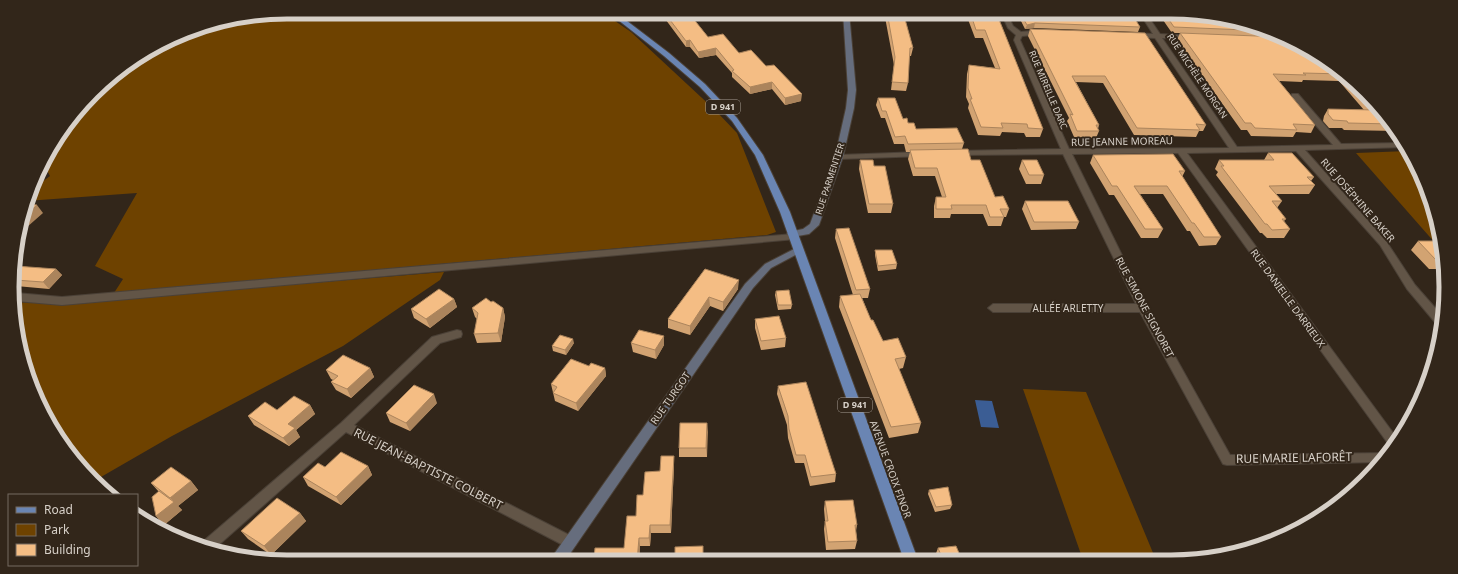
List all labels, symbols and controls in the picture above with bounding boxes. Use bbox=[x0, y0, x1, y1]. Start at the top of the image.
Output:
street label: RUE MICHÈLE MORGAN bbox=[1164, 31, 1231, 121]
street label: RUE MIREILLE DARC bbox=[1026, 48, 1071, 132]
road number: D 941 bbox=[706, 100, 740, 114]
street label: RUE JEANNE MOREAU bbox=[1071, 133, 1173, 149]
street label: RUE PARMENTIER bbox=[812, 141, 847, 216]
street label: RUE JOSÉPHINE BAKER bbox=[1318, 155, 1399, 245]
street label: RUE DANIELLE DARRIEUX bbox=[1248, 246, 1329, 350]
street label: RUE SIMONE SIGNORET bbox=[1112, 254, 1178, 360]
street label: ALLÉE ARLETTY bbox=[1033, 301, 1104, 315]
street label: RUE TURGOT bbox=[647, 369, 694, 427]
road number: D 941 bbox=[838, 398, 872, 412]
street label: AVENUE CROIX FINOR bbox=[867, 418, 915, 521]
street label: RUE JEAN-BAPTISTE COLBERT bbox=[351, 424, 506, 514]
street label: RUE MARIE LAFORÊT bbox=[1236, 448, 1353, 467]
legend bbox=[8, 494, 138, 566]
text: Road bbox=[44, 501, 73, 518]
text: Park bbox=[44, 521, 70, 538]
text: Building bbox=[44, 541, 91, 558]

